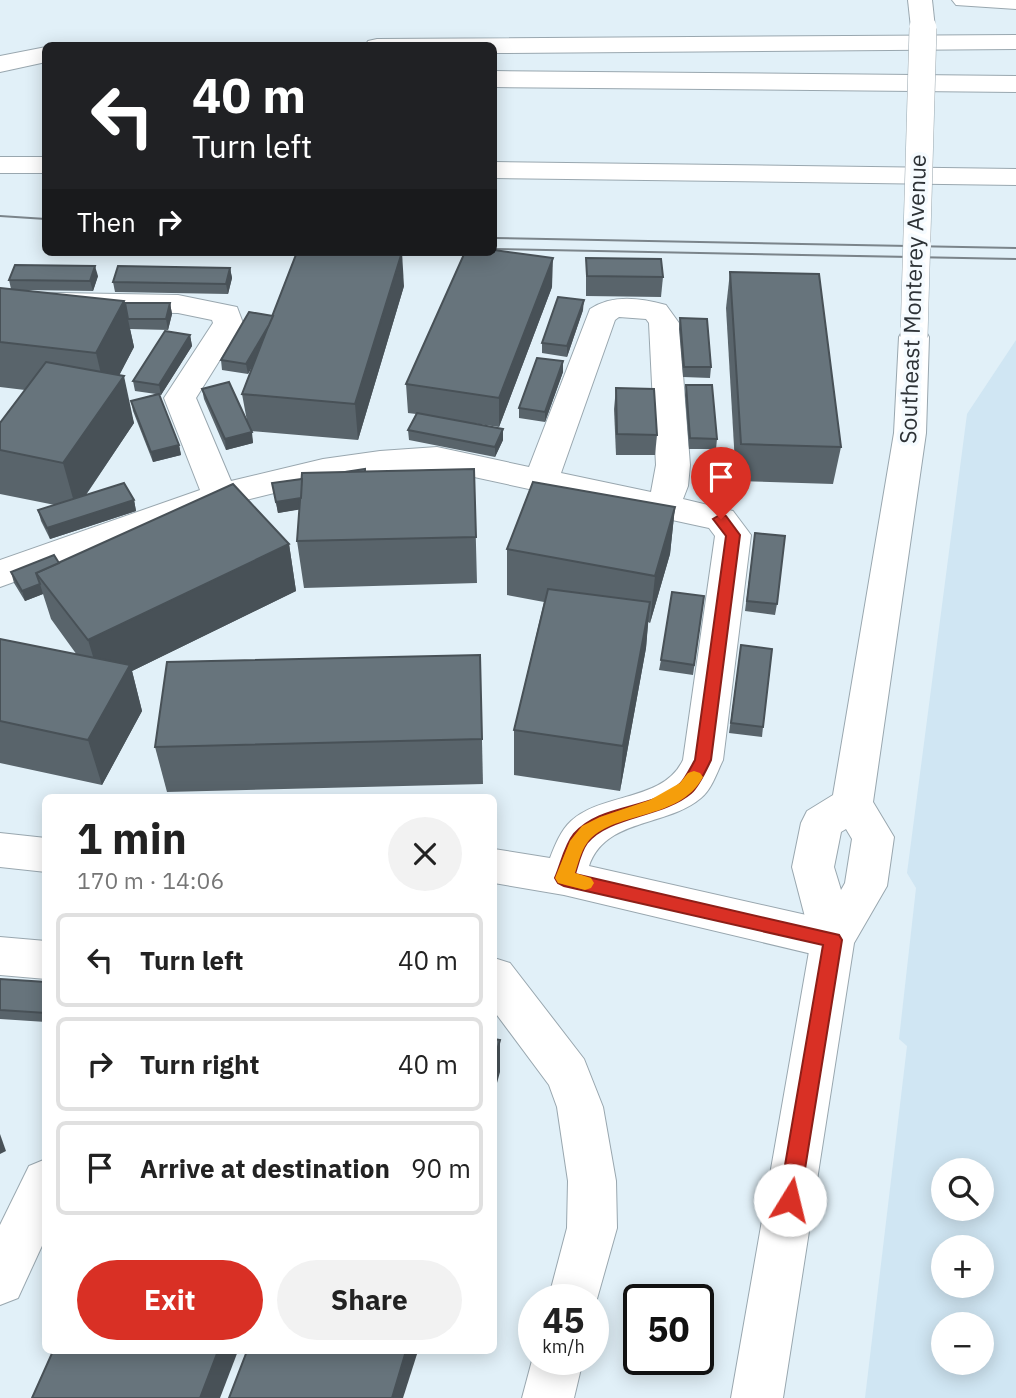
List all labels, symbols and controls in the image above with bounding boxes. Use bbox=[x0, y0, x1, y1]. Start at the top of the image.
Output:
text: 40 m bbox=[192, 63, 306, 126]
icon: left bbox=[77, 70, 168, 161]
text: Turn left bbox=[192, 125, 312, 167]
street label: Southeast Monterey Avenue bbox=[892, 154, 932, 444]
icon: right bbox=[150, 203, 188, 241]
text: Then bbox=[77, 205, 136, 239]
pin bbox=[691, 447, 751, 519]
icon: arrive bbox=[702, 458, 740, 496]
text: 1 min bbox=[77, 811, 187, 866]
button: close bbox=[388, 817, 462, 891]
text: 170 m · 14:06 bbox=[77, 865, 224, 895]
icon: left bbox=[81, 941, 119, 979]
text: Turn left bbox=[140, 943, 243, 977]
text: 40 m bbox=[398, 943, 458, 977]
icon: right bbox=[81, 1045, 119, 1083]
text: Turn right bbox=[140, 1047, 259, 1081]
text: 40 m bbox=[398, 1047, 458, 1081]
icon: arrive bbox=[81, 1149, 119, 1187]
text: Arrive at destination bbox=[140, 1151, 390, 1185]
text: 90 m bbox=[411, 1151, 471, 1185]
map controls bbox=[931, 1158, 994, 1375]
button: search bbox=[931, 1158, 994, 1221]
position arrow bbox=[753, 1163, 827, 1237]
button: + bbox=[931, 1235, 994, 1298]
button: Exit bbox=[77, 1260, 263, 1340]
button: Share bbox=[277, 1260, 462, 1340]
speed limit sign: 50 bbox=[623, 1284, 714, 1375]
text: 45 bbox=[542, 1297, 585, 1343]
button: − bbox=[931, 1312, 994, 1375]
text: km/h bbox=[542, 1335, 585, 1358]

